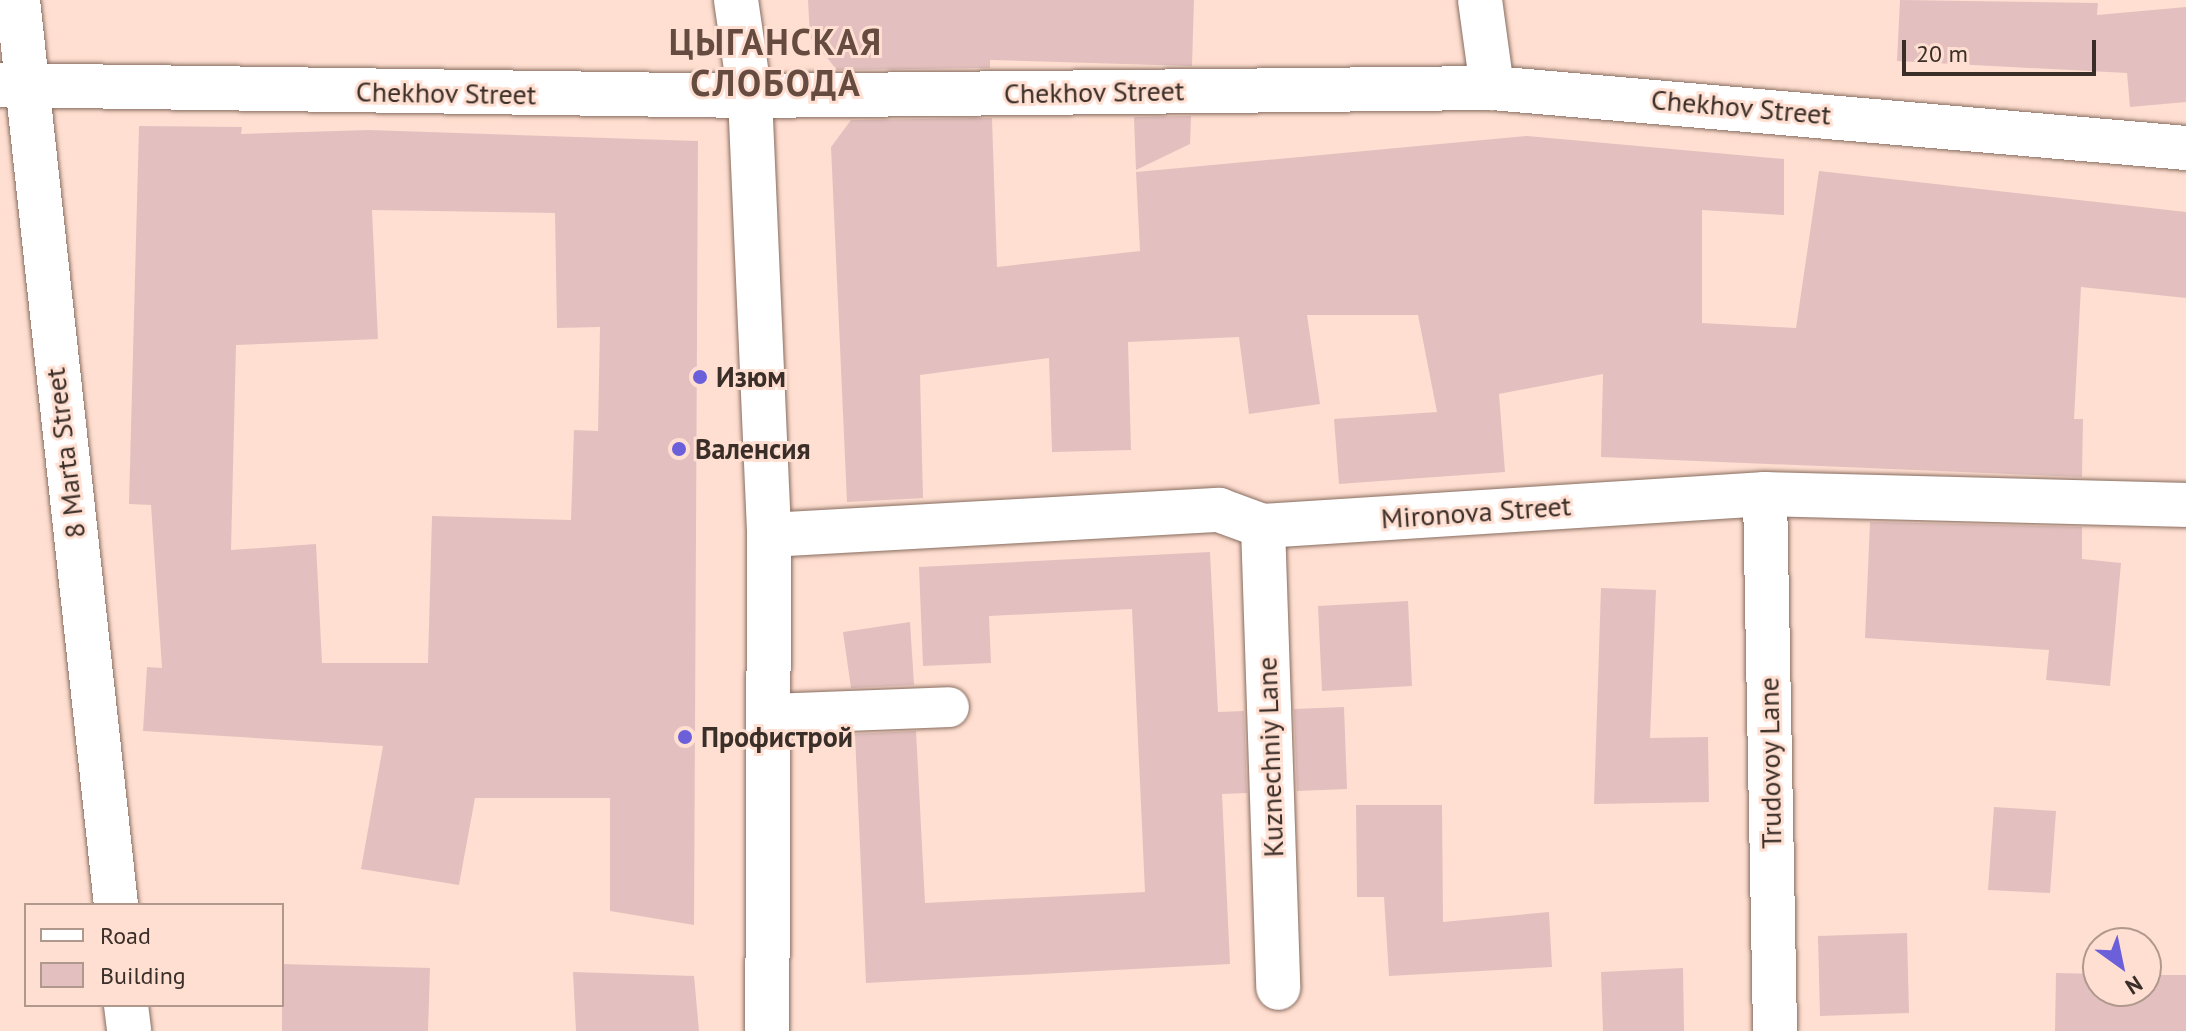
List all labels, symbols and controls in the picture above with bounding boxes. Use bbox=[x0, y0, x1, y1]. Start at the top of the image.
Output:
district label: ЦЫГАНСКАЯ СЛОБОДА bbox=[669, 19, 883, 104]
scale bar bbox=[1906, 24, 2100, 74]
text: 20 m bbox=[1916, 38, 1968, 69]
street label: Chekhov Street bbox=[1003, 74, 1185, 110]
street label: Chekhov Street bbox=[355, 75, 537, 111]
street label: Chekhov Street bbox=[1649, 82, 1833, 132]
place label: Изюм bbox=[716, 360, 786, 394]
street label: 8 Marta Street bbox=[38, 366, 92, 540]
marker: Изюм bbox=[691, 368, 709, 386]
place label: Валенсия bbox=[695, 432, 811, 466]
marker: Валенсия bbox=[670, 440, 688, 458]
street label: Mironova Street bbox=[1380, 489, 1572, 535]
street label: Kuznechniy Lane bbox=[1250, 656, 1290, 858]
street label: Trudovoy Lane bbox=[1752, 676, 1788, 850]
place label: Профистрой bbox=[701, 720, 853, 754]
marker: Профистрой bbox=[676, 728, 694, 746]
legend bbox=[24, 903, 284, 1007]
text: Road bbox=[100, 920, 151, 951]
north arrow bbox=[2082, 927, 2162, 1007]
text: Building bbox=[100, 960, 186, 991]
text: N bbox=[2120, 970, 2148, 1001]

